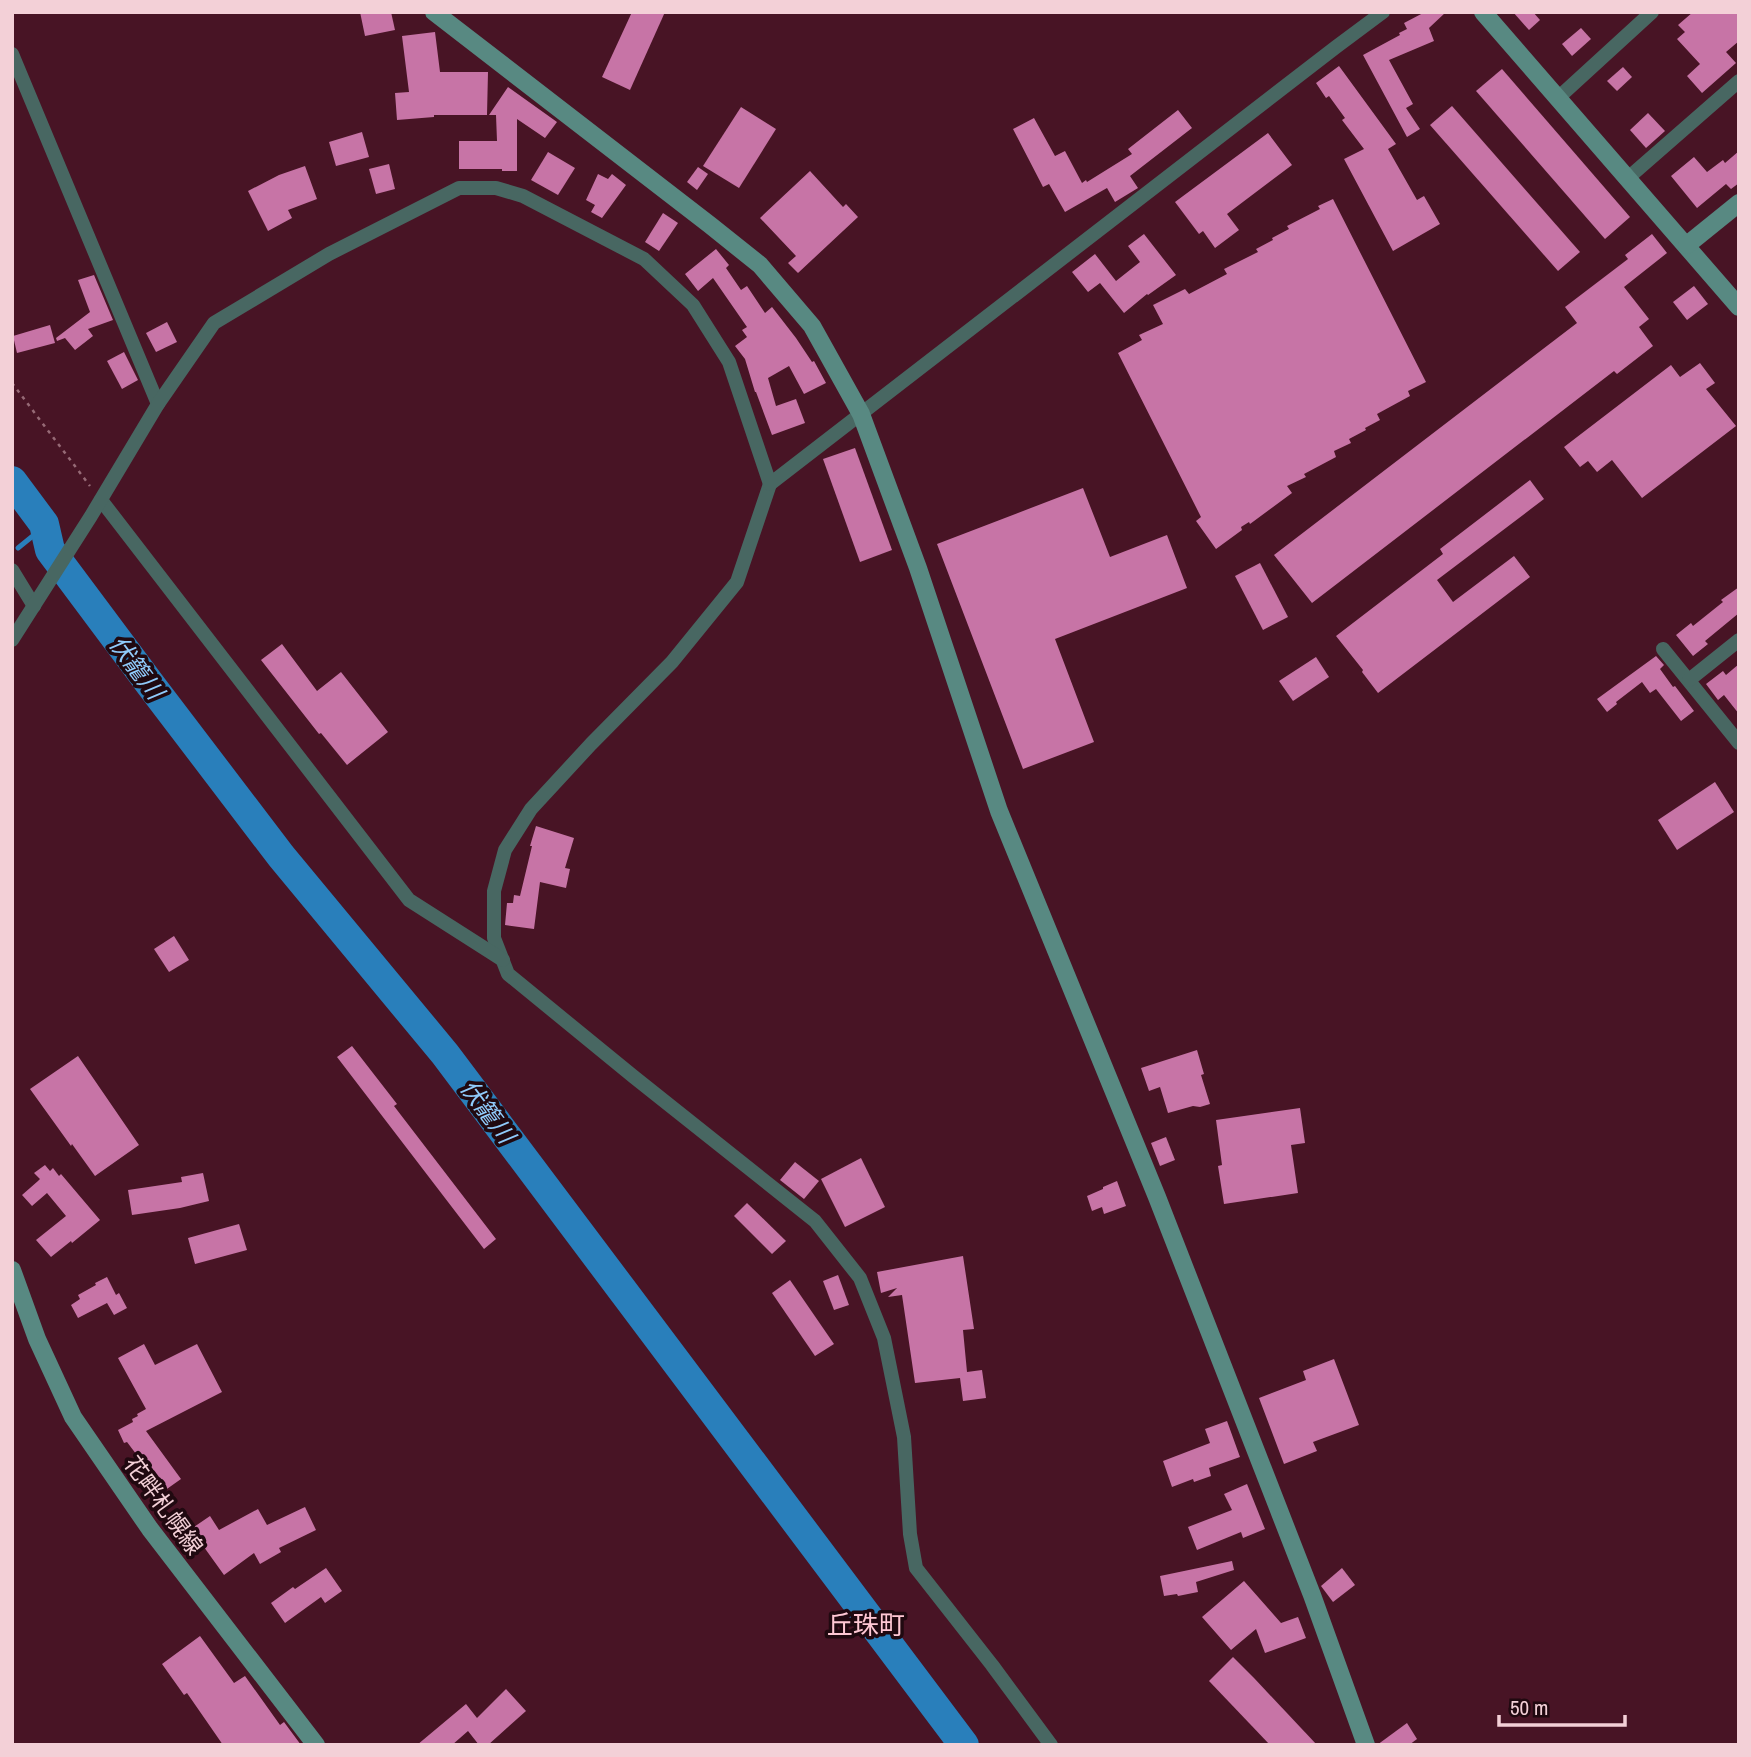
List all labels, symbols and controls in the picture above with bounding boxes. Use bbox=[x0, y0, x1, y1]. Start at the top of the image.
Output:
water label: 伏籠川 bbox=[103, 629, 173, 708]
water label: 伏籠川 bbox=[454, 1073, 524, 1152]
street label: 花畔札幌線 bbox=[118, 1449, 210, 1561]
district label: 丘珠町 bbox=[827, 1607, 905, 1642]
scale bar bbox=[1499, 1684, 1625, 1728]
text: 50 m bbox=[1510, 1693, 1548, 1722]

